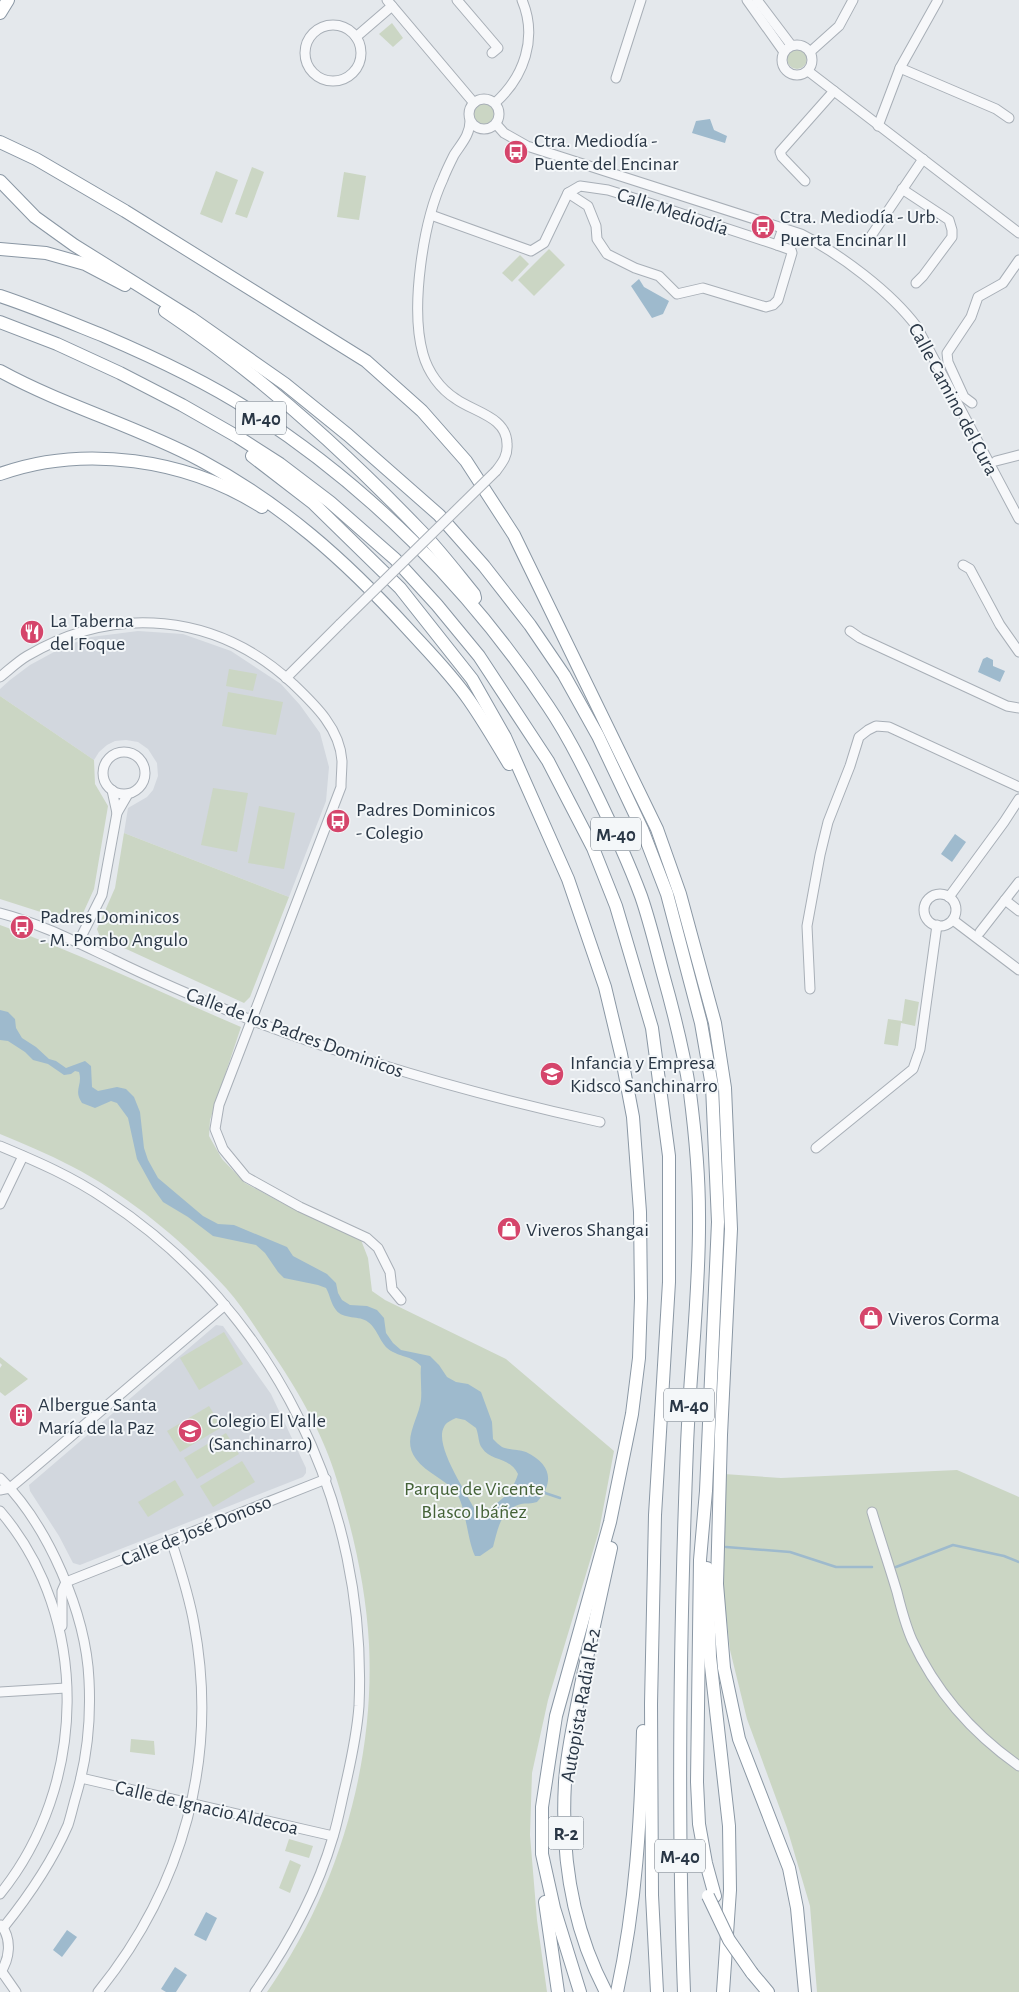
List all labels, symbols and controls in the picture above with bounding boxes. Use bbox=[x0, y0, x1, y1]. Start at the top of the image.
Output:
place label: Ctra. Mediodía - Puente del Encinar bbox=[534, 131, 679, 174]
bus stop icon: Ctra. Mediodía - Puente del Encinar bbox=[503, 139, 529, 165]
street label: Calle Mediodía bbox=[614, 185, 731, 239]
place label: Ctra. Mediodía - Urb. Puerta Encinar II bbox=[780, 207, 939, 250]
bus stop icon: Ctra. Mediodía - Urb. Puerta Encinar II bbox=[750, 214, 776, 240]
street label: Calle Camino del Cura bbox=[905, 320, 1002, 479]
road number: M-40 bbox=[236, 402, 286, 434]
place label: La Taberna del Foque bbox=[50, 611, 134, 654]
restaurant icon: La Taberna del Foque bbox=[19, 619, 45, 645]
place label: Padres Dominicos - Colegio bbox=[356, 800, 495, 843]
bus stop icon: Padres Dominicos - Colegio bbox=[325, 808, 351, 834]
road number: M-40 bbox=[591, 818, 641, 851]
place label: Padres Dominicos - M. Pombo Angulo bbox=[40, 907, 188, 950]
bus stop icon: Padres Dominicos - M. Pombo Angulo bbox=[9, 914, 35, 940]
street label: Calle de los Padres Dominicos bbox=[183, 984, 406, 1082]
place label: Infancia y Empresa Kidsco Sanchinarro bbox=[570, 1053, 718, 1096]
school or university icon: Infancia y Empresa Kidsco Sanchinarro bbox=[539, 1061, 565, 1087]
shop icon: Viveros Shangai bbox=[496, 1216, 522, 1242]
place label: Viveros Shangai bbox=[526, 1220, 649, 1240]
shop icon: Viveros Corma bbox=[858, 1305, 884, 1331]
place label: Viveros Corma bbox=[888, 1309, 1000, 1329]
road number: M-40 bbox=[664, 1388, 714, 1422]
place label: Albergue Santa María de la Paz bbox=[38, 1395, 157, 1438]
building icon: Albergue Santa María de la Paz bbox=[8, 1402, 34, 1428]
place label: Colegio El Valle (Sanchinarro) bbox=[208, 1411, 326, 1454]
school or university icon: Colegio El Valle (Sanchinarro) bbox=[177, 1418, 203, 1444]
park label: Parque de Vicente Blasco Ibáñez bbox=[404, 1479, 544, 1522]
street label: Calle de José Donoso bbox=[118, 1492, 274, 1570]
street label: Autopista Radial R-2 bbox=[558, 1627, 604, 1784]
street label: Calle de Ignacio Aldecoa bbox=[113, 1777, 300, 1839]
road number: R-2 bbox=[548, 1816, 584, 1850]
road number: M-40 bbox=[655, 1840, 705, 1872]

